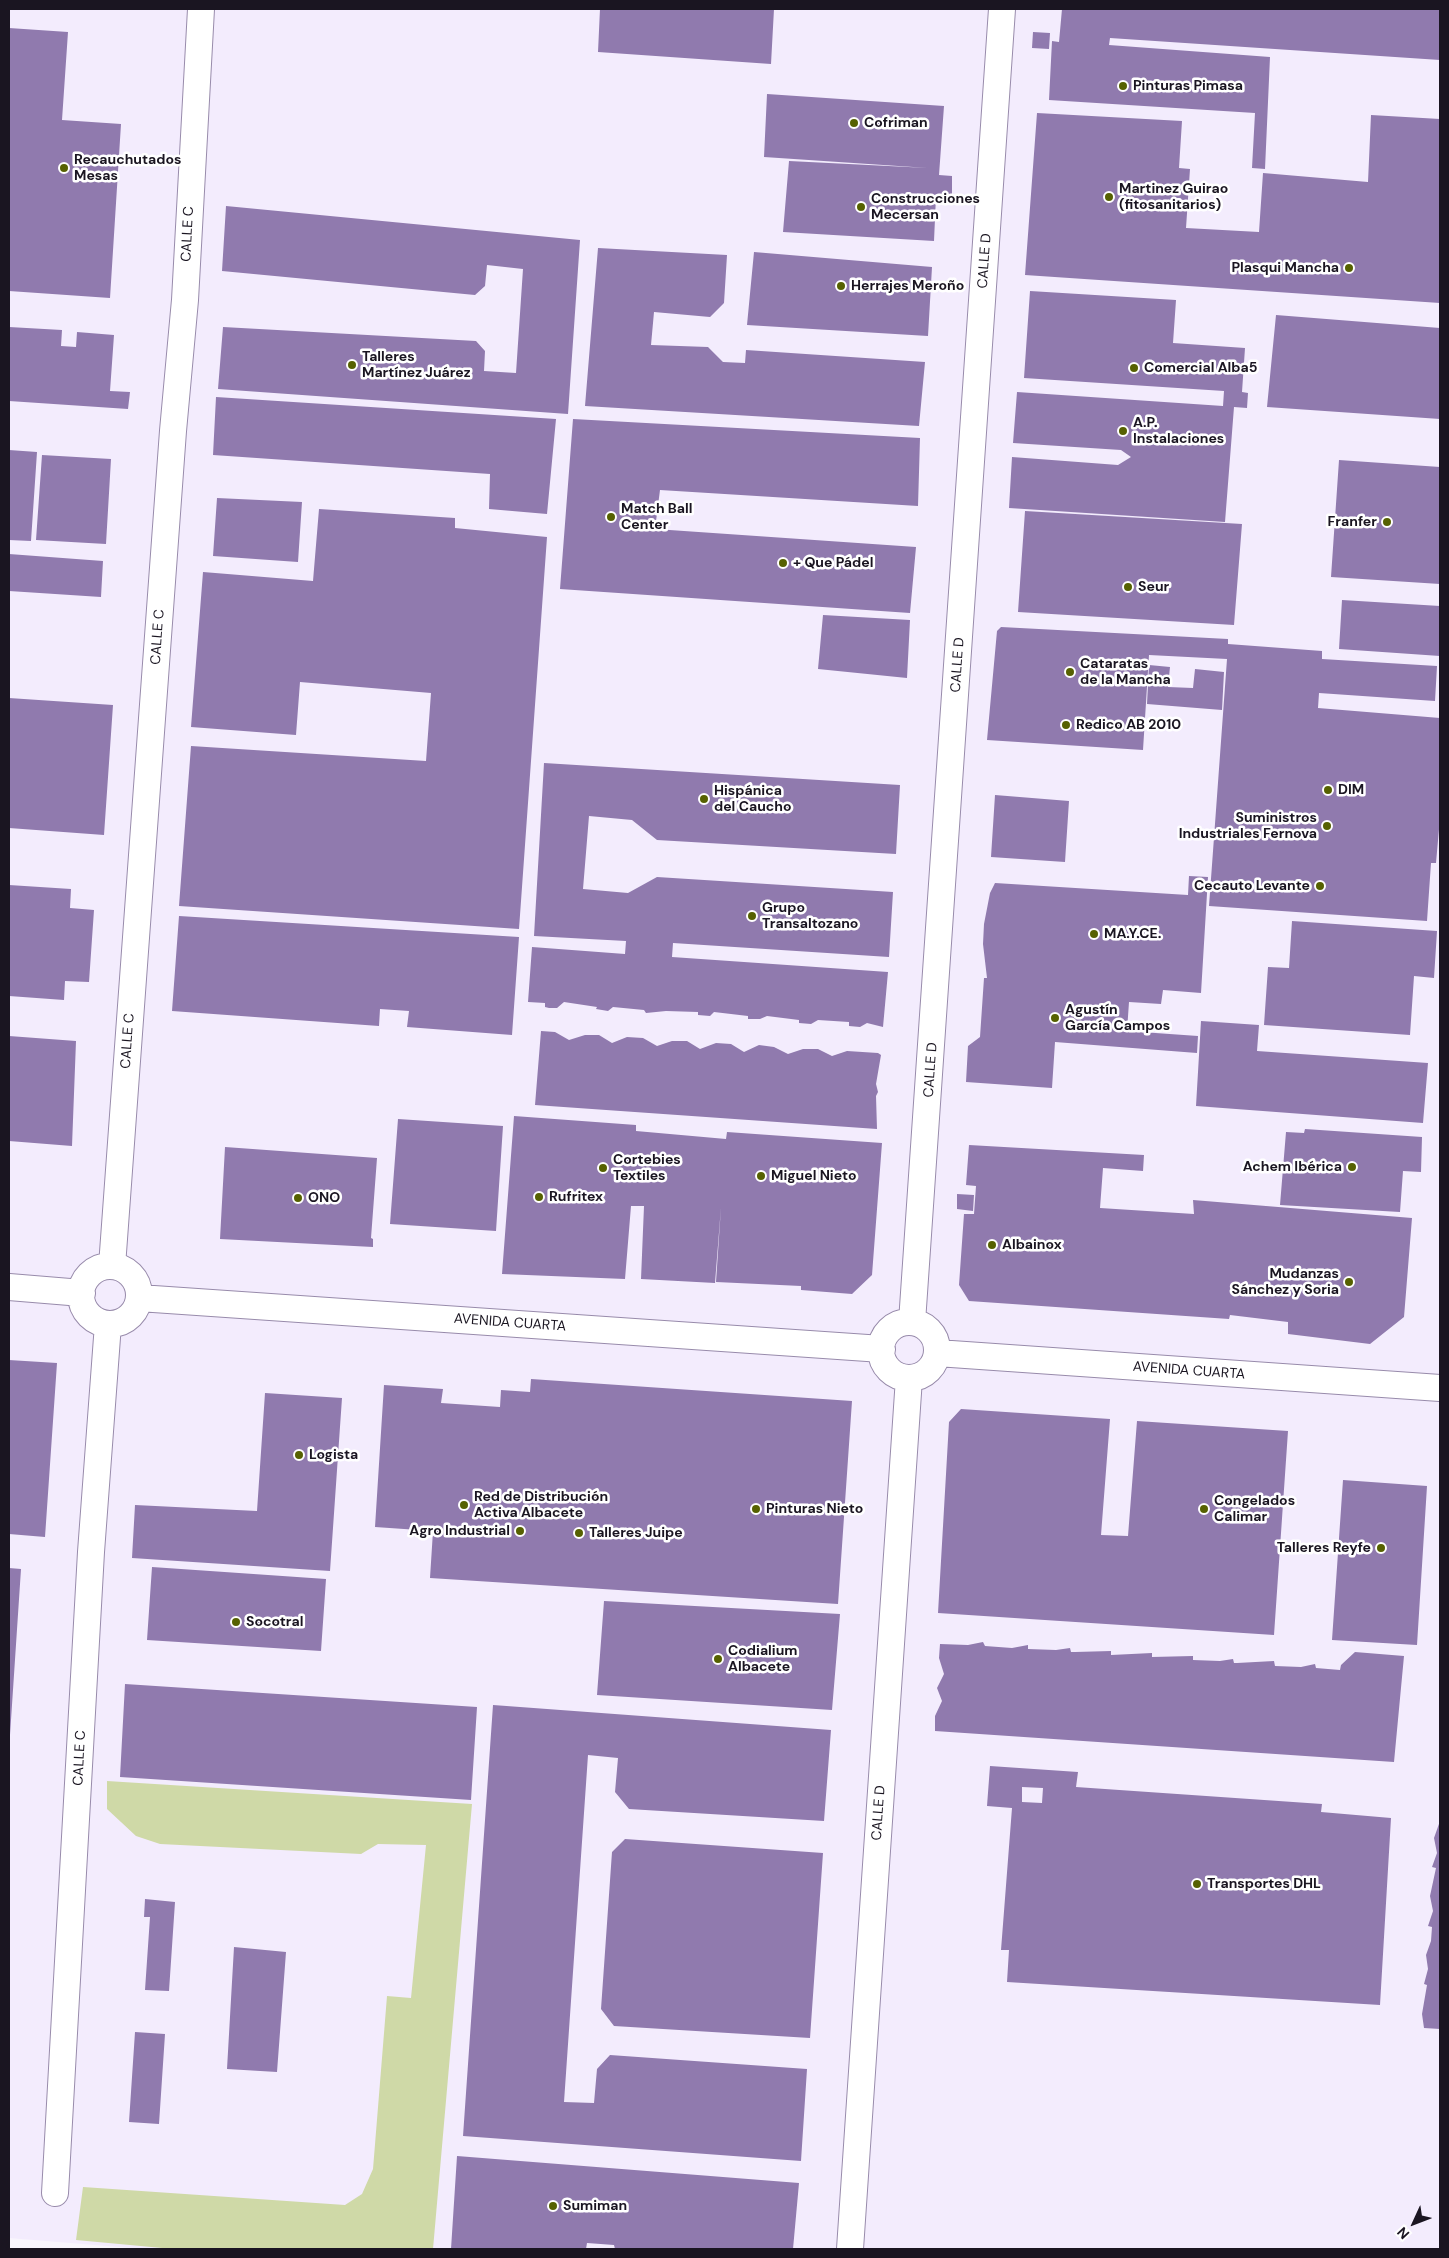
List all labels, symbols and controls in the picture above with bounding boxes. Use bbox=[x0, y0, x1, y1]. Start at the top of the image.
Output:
place label: Pinturas Pimasa bbox=[1133, 78, 1243, 94]
marker: Pinturas Pimasa bbox=[1117, 80, 1129, 92]
place label: Cofriman bbox=[864, 115, 928, 131]
marker: Cofriman bbox=[848, 117, 860, 129]
place label: Recauchutados Mesas bbox=[74, 152, 181, 184]
marker: Recauchutados Mesas bbox=[58, 162, 70, 174]
place label: Martinez Guirao (fitosanitarios) bbox=[1119, 181, 1228, 213]
place label: Construcciones Mecersan bbox=[871, 191, 980, 223]
marker: Martinez Guirao (fitosanitarios) bbox=[1103, 191, 1115, 203]
marker: Construcciones Mecersan bbox=[855, 201, 867, 213]
street label: CALLE C bbox=[178, 206, 198, 262]
street label: CALLE D bbox=[975, 233, 995, 289]
place label: Plasqui Mancha bbox=[1231, 260, 1339, 276]
marker: Plasqui Mancha bbox=[1343, 262, 1355, 274]
place label: Herrajes Meroño bbox=[851, 278, 964, 294]
marker: Herrajes Meroño bbox=[835, 280, 847, 292]
place label: Talleres Martínez Juárez bbox=[362, 349, 471, 382]
marker: Talleres Martínez Juárez bbox=[346, 359, 358, 371]
place label: Comercial Alba5 bbox=[1144, 360, 1257, 376]
marker: Comercial Alba5 bbox=[1128, 362, 1140, 374]
place label: A.P. Instalaciones bbox=[1133, 415, 1224, 448]
marker: A.P. Instalaciones bbox=[1117, 425, 1129, 437]
place label: Match Ball Center bbox=[621, 501, 692, 534]
marker: Match Ball Center bbox=[605, 511, 617, 523]
place label: Franfer bbox=[1328, 514, 1377, 530]
marker: Franfer bbox=[1381, 516, 1393, 528]
place label: + Que Pádel bbox=[793, 555, 873, 571]
marker: + Que Pádel bbox=[777, 557, 789, 569]
place label: Seur bbox=[1138, 579, 1169, 595]
marker: Seur bbox=[1122, 581, 1134, 593]
street label: CALLE C bbox=[148, 609, 168, 665]
street label: CALLE D bbox=[948, 637, 968, 693]
place label: Cataratas de la Mancha bbox=[1080, 656, 1171, 689]
marker: Cataratas de la Mancha bbox=[1064, 666, 1076, 678]
place label: Redico AB 2010 bbox=[1076, 717, 1181, 733]
marker: Redico AB 2010 bbox=[1060, 719, 1072, 731]
place label: DIM bbox=[1338, 782, 1364, 798]
place label: Hispánica del Caucho bbox=[714, 783, 791, 816]
marker: DIM bbox=[1322, 784, 1334, 796]
marker: Hispánica del Caucho bbox=[698, 793, 710, 805]
place label: Suministros Industriales Fernova bbox=[1179, 810, 1317, 842]
marker: Suministros Industriales Fernova bbox=[1321, 820, 1333, 832]
place label: Cecauto Levante bbox=[1194, 878, 1310, 894]
marker: Cecauto Levante bbox=[1314, 880, 1326, 892]
place label: Grupo Transaltozano bbox=[762, 900, 858, 932]
marker: Grupo Transaltozano bbox=[746, 910, 758, 922]
place label: MA.Y.CE. bbox=[1104, 926, 1161, 942]
marker: MA.Y.CE. bbox=[1088, 928, 1100, 940]
place label: Agustín García Campos bbox=[1065, 1002, 1170, 1034]
marker: Agustín García Campos bbox=[1049, 1012, 1061, 1024]
street label: CALLE C bbox=[118, 1013, 138, 1069]
street label: CALLE D bbox=[921, 1042, 941, 1098]
place label: Cortebies Textiles bbox=[613, 1152, 681, 1184]
place label: Achem Ibérica bbox=[1243, 1159, 1342, 1175]
marker: Achem Ibérica bbox=[1346, 1161, 1358, 1173]
marker: Cortebies Textiles bbox=[597, 1162, 609, 1174]
place label: Miguel Nieto bbox=[771, 1168, 856, 1184]
marker: Miguel Nieto bbox=[755, 1170, 767, 1182]
place label: Rufritex bbox=[549, 1189, 603, 1205]
place label: ONO bbox=[308, 1190, 340, 1206]
marker: Rufritex bbox=[533, 1191, 545, 1203]
marker: ONO bbox=[292, 1192, 304, 1204]
place label: Albainox bbox=[1002, 1237, 1062, 1253]
marker: Albainox bbox=[986, 1239, 998, 1251]
place label: Mudanzas Sánchez y Soria bbox=[1231, 1266, 1339, 1298]
marker: Mudanzas Sánchez y Soria bbox=[1343, 1276, 1355, 1288]
street label: AVENIDA CUARTA bbox=[453, 1311, 567, 1335]
street label: AVENIDA CUARTA bbox=[1132, 1359, 1246, 1383]
place label: Logista bbox=[309, 1447, 358, 1463]
marker: Logista bbox=[293, 1449, 305, 1461]
place label: Red de Distribución Activa Albacete bbox=[474, 1489, 608, 1521]
place label: Congelados Calimar bbox=[1214, 1493, 1295, 1525]
marker: Red de Distribución Activa Albacete bbox=[458, 1499, 470, 1511]
place label: Pinturas Nieto bbox=[766, 1501, 863, 1517]
marker: Pinturas Nieto bbox=[750, 1503, 762, 1515]
marker: Congelados Calimar bbox=[1198, 1503, 1210, 1515]
place label: Agro Industrial bbox=[409, 1523, 510, 1539]
marker: Agro Industrial bbox=[514, 1525, 526, 1537]
place label: Talleres Juipe bbox=[589, 1525, 683, 1541]
marker: Talleres Juipe bbox=[573, 1527, 585, 1539]
place label: Talleres Reyfe bbox=[1277, 1540, 1371, 1556]
marker: Talleres Reyfe bbox=[1375, 1542, 1387, 1554]
place label: Socotral bbox=[246, 1614, 303, 1630]
marker: Socotral bbox=[230, 1616, 242, 1628]
place label: Codialium Albacete bbox=[728, 1643, 797, 1675]
marker: Codialium Albacete bbox=[712, 1653, 724, 1665]
street label: CALLE C bbox=[70, 1730, 90, 1786]
street label: CALLE D bbox=[869, 1785, 889, 1841]
place label: Transportes DHL bbox=[1207, 1876, 1321, 1892]
marker: Transportes DHL bbox=[1191, 1878, 1203, 1890]
place label: Sumiman bbox=[563, 2198, 627, 2214]
north arrow bbox=[1389, 2198, 1439, 2248]
marker: Sumiman bbox=[547, 2200, 559, 2212]
text: N bbox=[1393, 2223, 1413, 2243]

